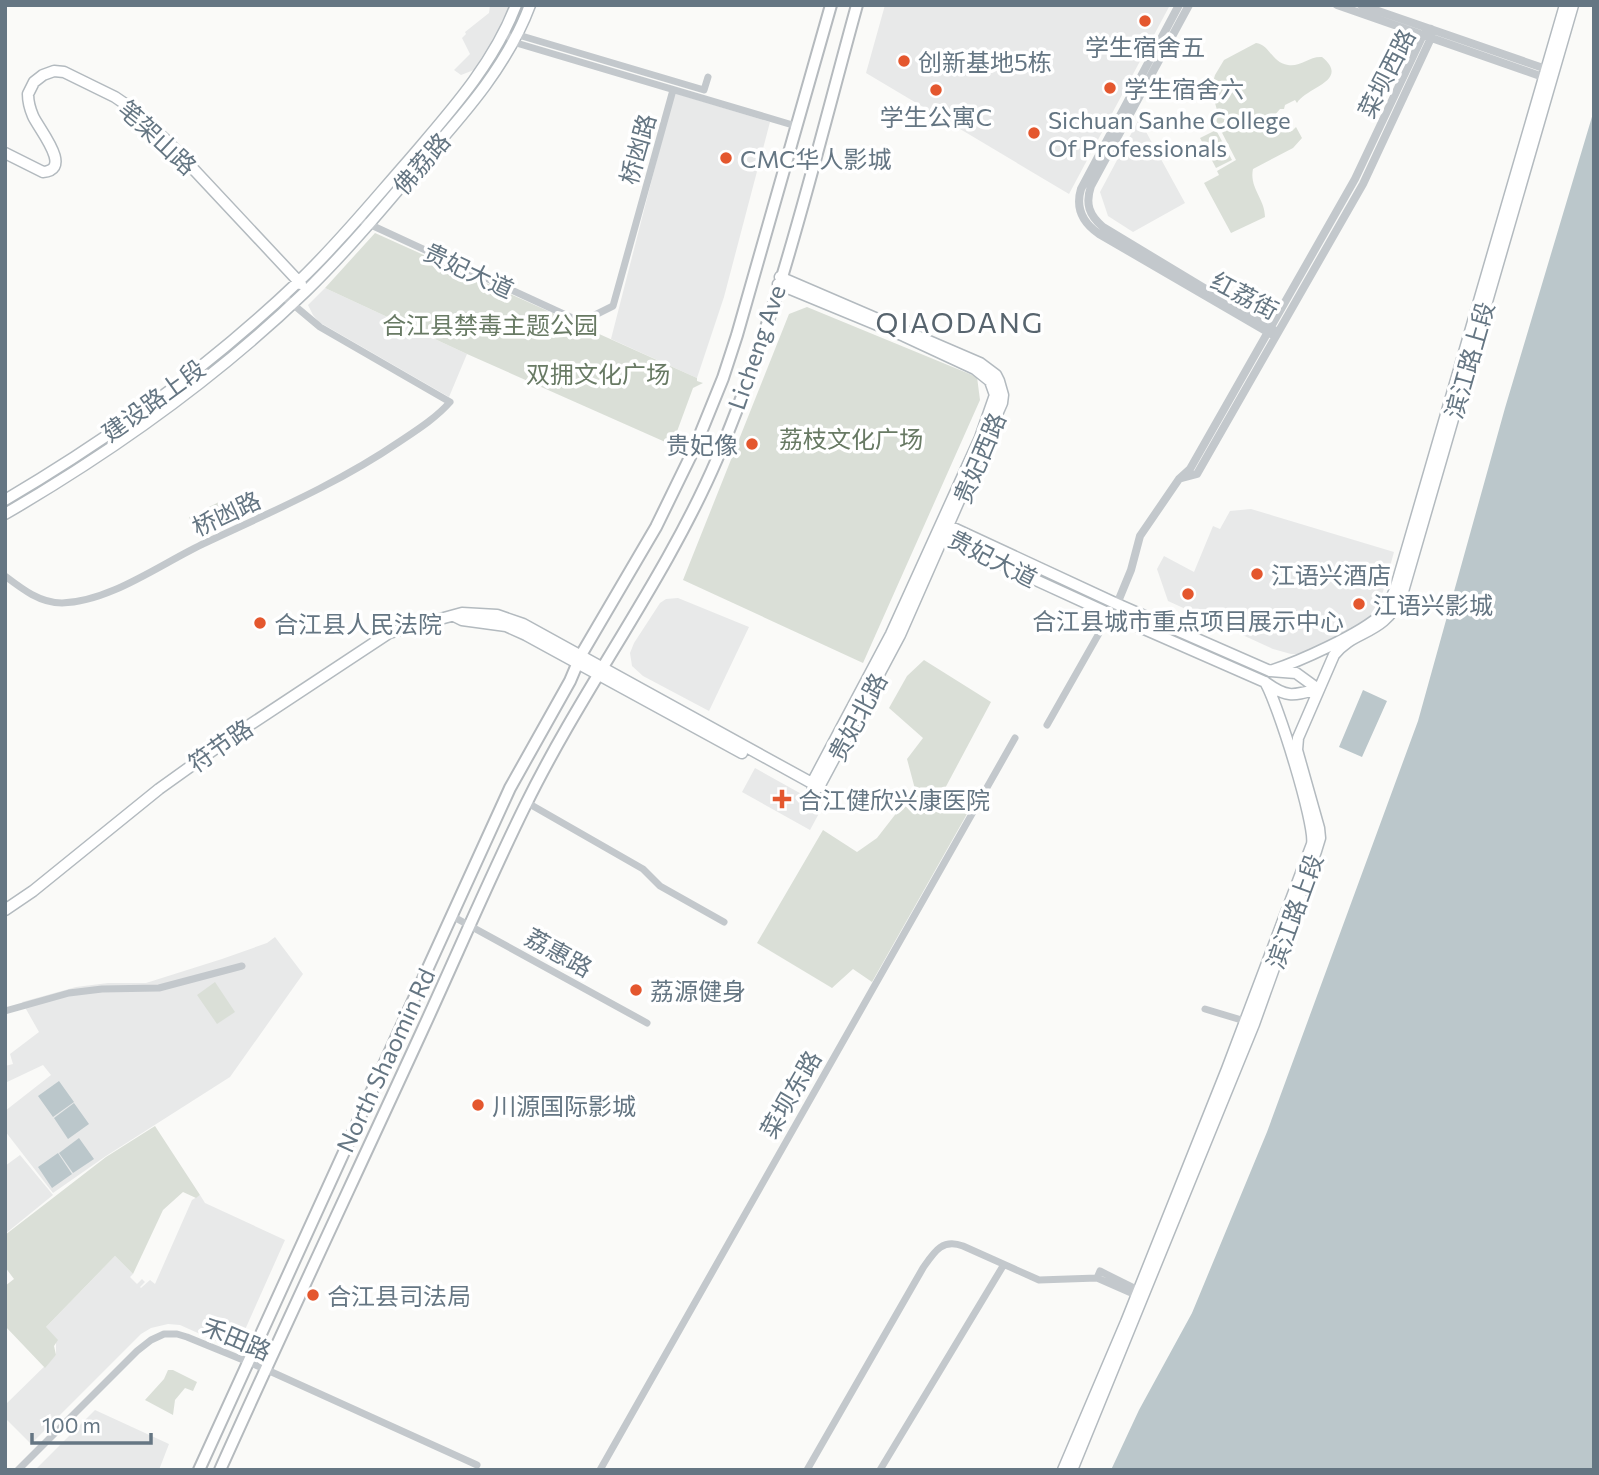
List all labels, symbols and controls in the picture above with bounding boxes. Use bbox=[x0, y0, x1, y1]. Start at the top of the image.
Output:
marker: 学生宿舍五 bbox=[1137, 13, 1153, 29]
street label: 菜坝西路 bbox=[1351, 24, 1421, 122]
place label: 学生宿舍五 bbox=[1085, 32, 1205, 61]
place label: 创新基地5栋 bbox=[918, 47, 1052, 76]
marker: 创新基地5栋 bbox=[896, 53, 912, 69]
place label: 学生宿舍六 bbox=[1124, 74, 1244, 103]
marker: 学生宿舍六 bbox=[1102, 80, 1118, 96]
marker: 学生公寓C bbox=[928, 82, 944, 98]
street label: 笔架山路 bbox=[113, 94, 203, 180]
place label: 学生公寓C bbox=[880, 102, 992, 131]
place label: Sichuan Sanhe College Of Professionals bbox=[1048, 105, 1291, 162]
street label: 桥凼路 bbox=[613, 110, 661, 188]
marker: Sichuan Sanhe College Of Professionals bbox=[1026, 125, 1042, 141]
street label: 佛荔路 bbox=[386, 126, 456, 200]
place label: CMC华人影城 bbox=[740, 144, 891, 173]
marker: CMC华人影城 bbox=[718, 150, 734, 166]
street label: 贵妃大道 bbox=[419, 237, 519, 303]
street label: 红荔街 bbox=[1206, 265, 1284, 325]
street label: Licheng Ave bbox=[721, 281, 791, 413]
street label: 滨江路上段 bbox=[1439, 298, 1499, 422]
district label: QIAODANG bbox=[876, 305, 1044, 339]
park label: 合江县禁毒主题公园 bbox=[382, 310, 598, 339]
street label: 建设路上段 bbox=[96, 353, 210, 447]
park label: 双拥文化广场 bbox=[526, 359, 670, 388]
street label: 贵妃西路 bbox=[947, 408, 1011, 508]
park label: 荔枝文化广场 bbox=[779, 424, 923, 453]
place label: 贵妃像 bbox=[666, 430, 738, 459]
marker: 贵妃像 bbox=[744, 436, 760, 452]
street label: 桥凼路 bbox=[187, 485, 265, 541]
street label: 贵妃大道 bbox=[944, 523, 1042, 593]
place label: 江语兴酒店 bbox=[1271, 560, 1391, 589]
marker: 江语兴酒店 bbox=[1249, 566, 1265, 582]
marker: 合江县城市重点项目展示中心 bbox=[1180, 586, 1196, 602]
place label: 江语兴影城 bbox=[1373, 590, 1493, 619]
marker: 江语兴影城 bbox=[1351, 596, 1367, 612]
place label: 合江县城市重点项目展示中心 bbox=[1032, 606, 1344, 635]
place label: 合江县人民法院 bbox=[274, 609, 442, 638]
marker: 合江县人民法院 bbox=[252, 615, 268, 631]
street label: 贵妃北路 bbox=[822, 668, 892, 766]
street label: 符节路 bbox=[182, 712, 258, 778]
place label: 合江健欣兴康医院 bbox=[798, 785, 990, 814]
marker: 合江健欣兴康医院 bbox=[772, 789, 792, 809]
street label: 滨江路上段 bbox=[1260, 850, 1328, 972]
street label: 荔惠路 bbox=[520, 922, 598, 982]
street label: North Shaomin Rd bbox=[330, 963, 440, 1157]
place label: 荔源健身 bbox=[650, 976, 746, 1005]
marker: 荔源健身 bbox=[628, 982, 644, 998]
street label: 菜坝东路 bbox=[753, 1045, 827, 1143]
place label: 川源国际影城 bbox=[492, 1091, 636, 1120]
marker: 川源国际影城 bbox=[470, 1097, 486, 1113]
place label: 合江县司法局 bbox=[327, 1281, 471, 1310]
marker: 合江县司法局 bbox=[305, 1287, 321, 1303]
street label: 禾田路 bbox=[198, 1311, 276, 1365]
scale bar bbox=[32, 1402, 150, 1446]
text: 100 m bbox=[42, 1412, 101, 1437]

